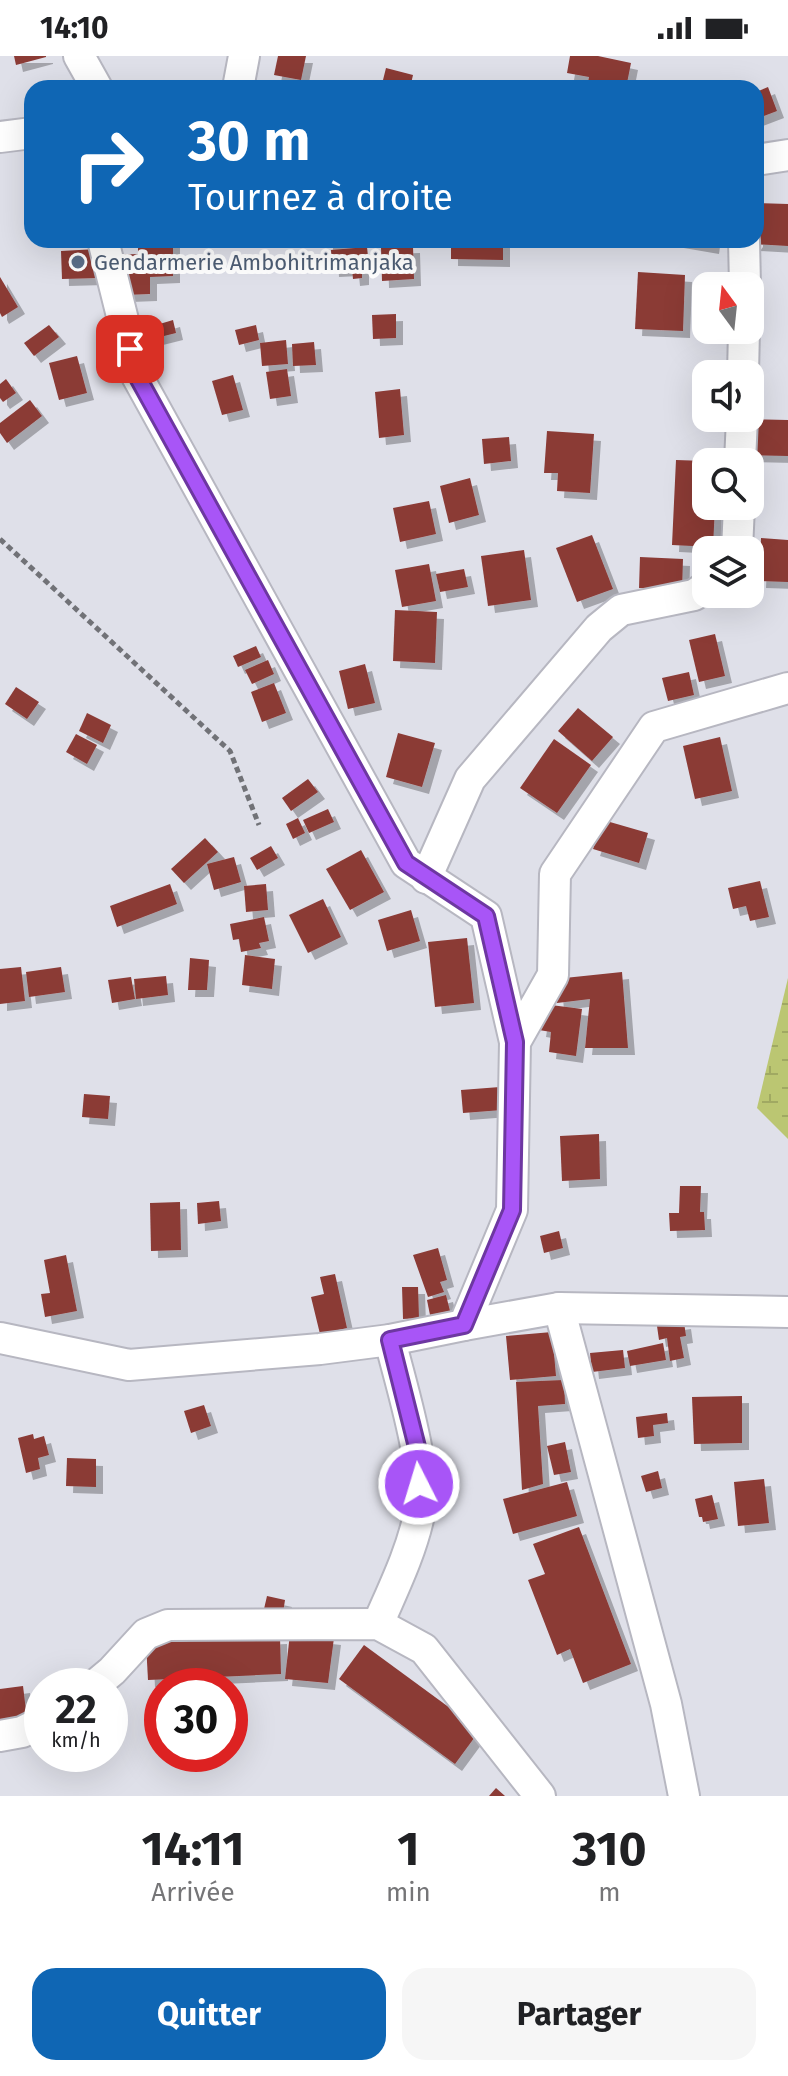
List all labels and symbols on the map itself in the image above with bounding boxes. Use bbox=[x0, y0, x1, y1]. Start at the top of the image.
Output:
place label: Gendarmerie Ambohitrimanjaka bbox=[94, 249, 414, 276]
marker: Gendarmerie Ambohitrimanjaka bbox=[69, 253, 87, 271]
north arrow bbox=[692, 272, 764, 344]
pin bbox=[96, 315, 164, 383]
position arrow bbox=[377, 1442, 461, 1526]
speed limit sign: 30 bbox=[144, 1668, 248, 1772]

